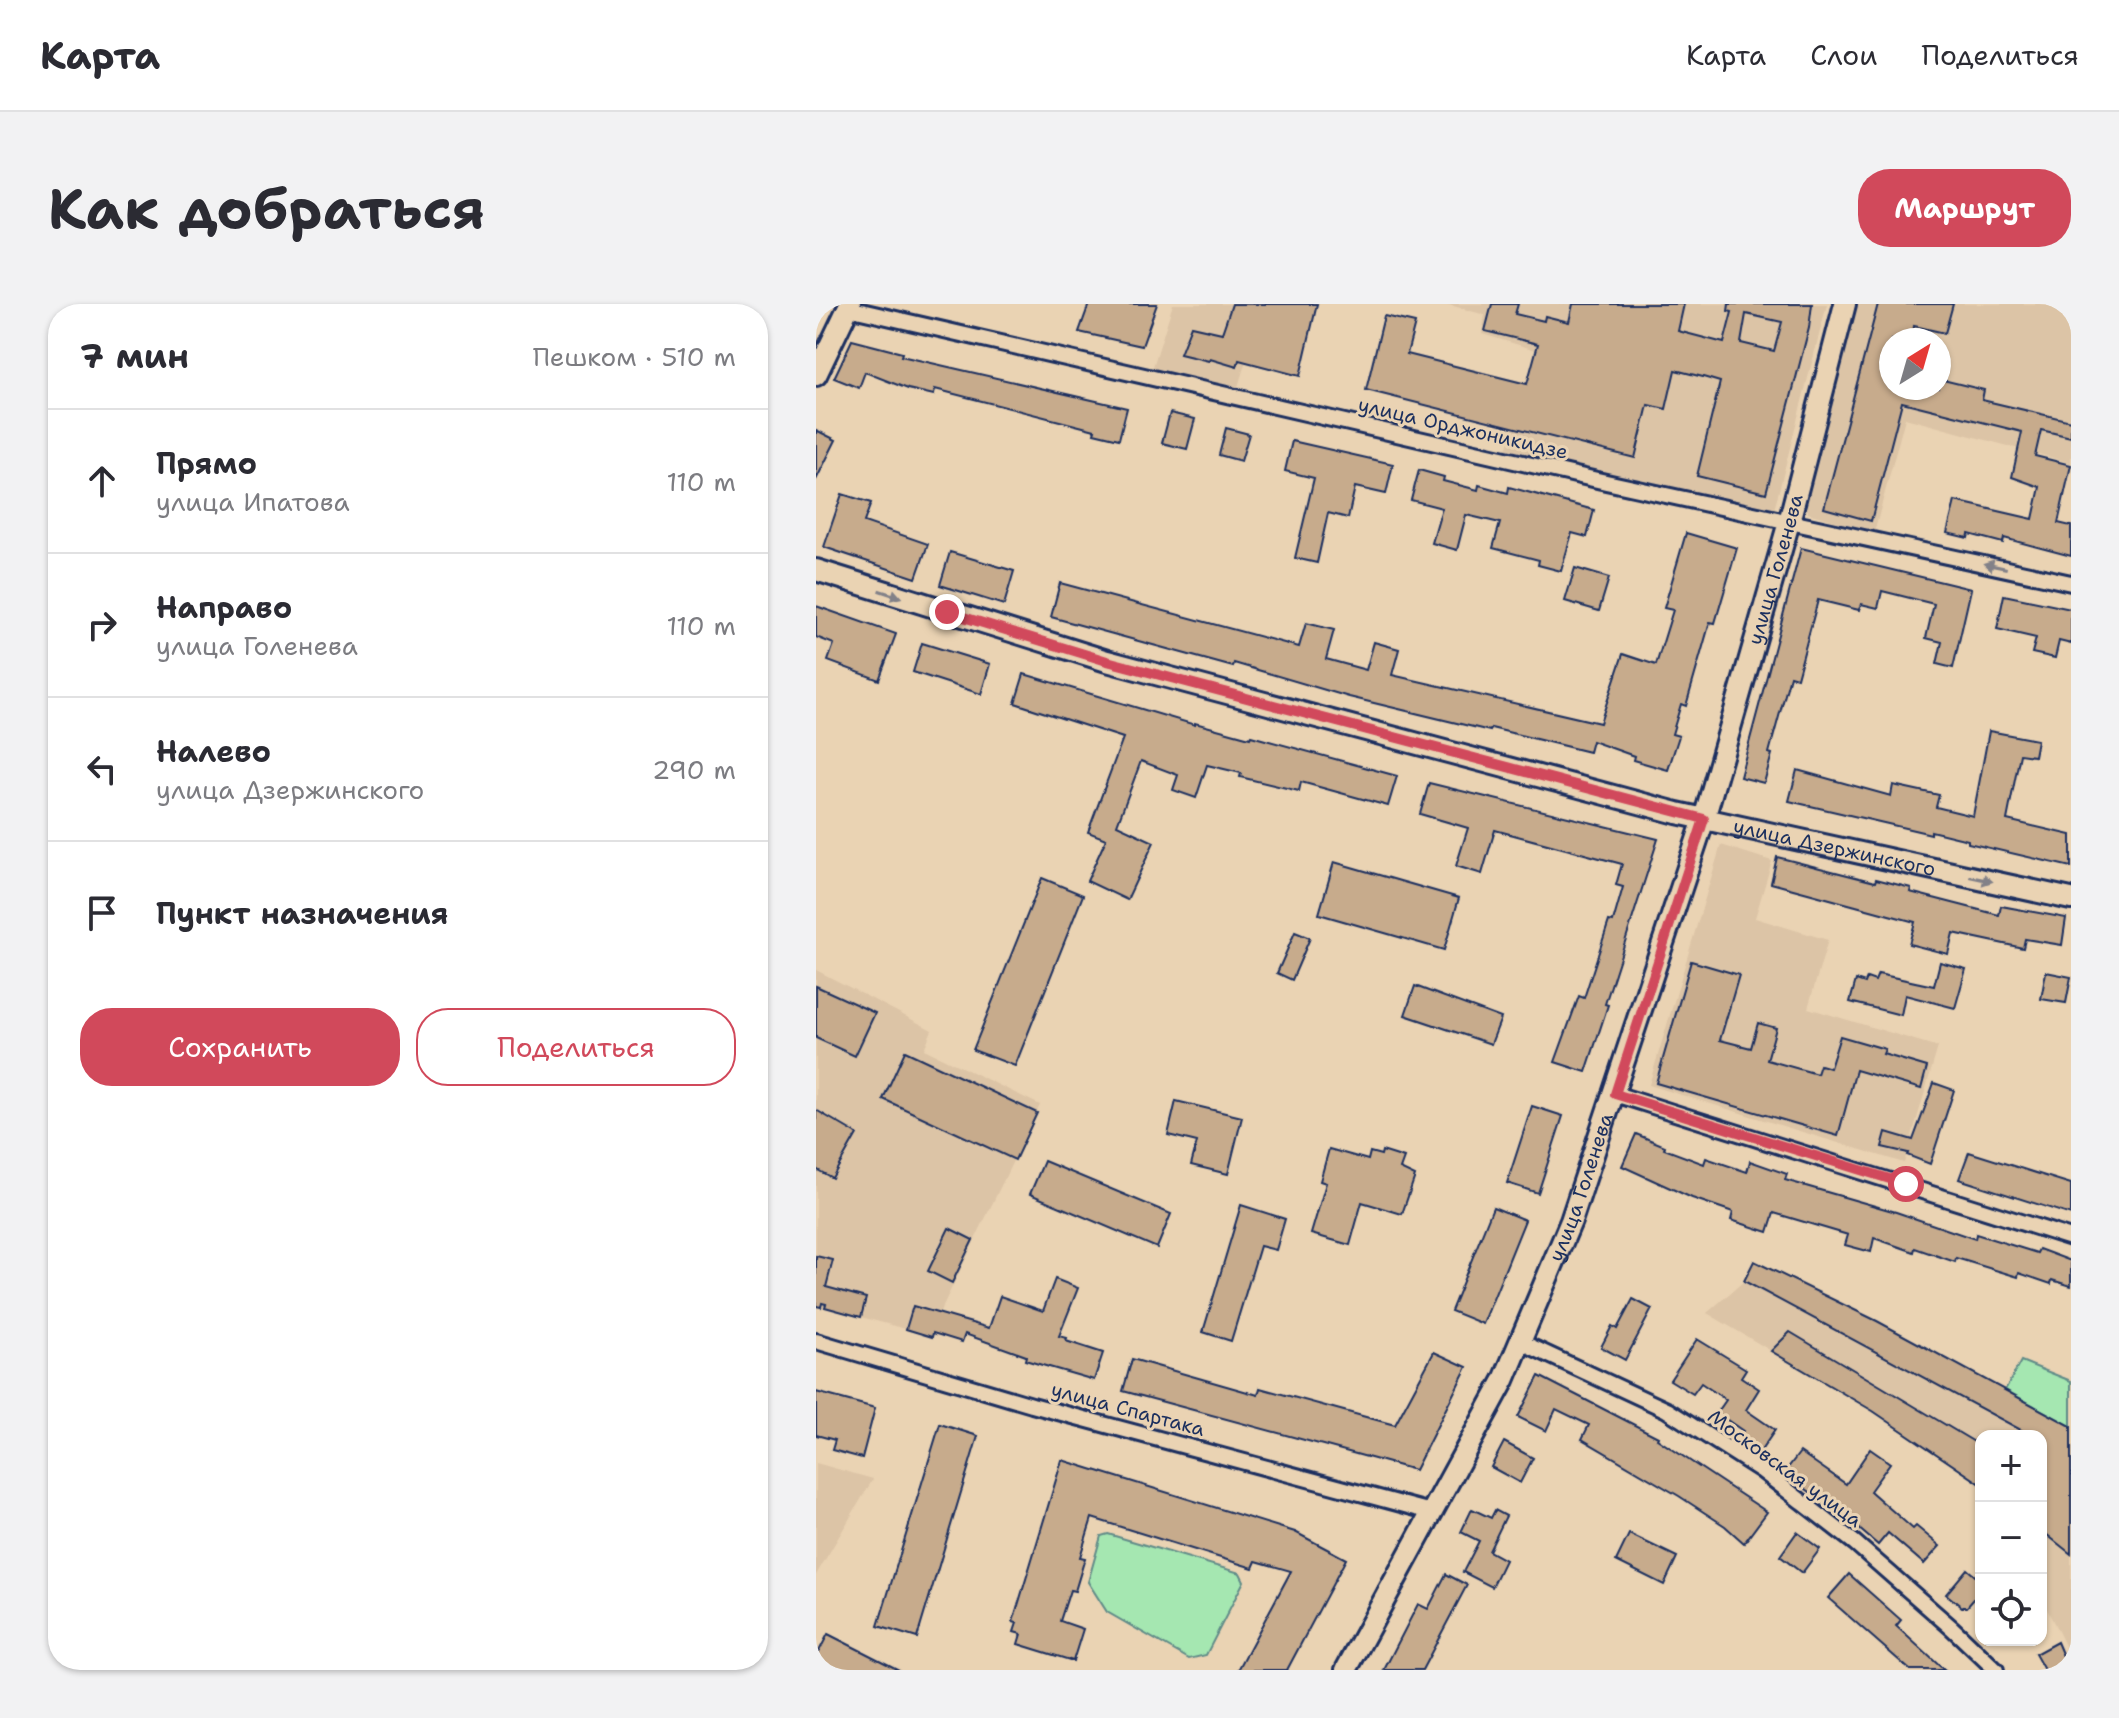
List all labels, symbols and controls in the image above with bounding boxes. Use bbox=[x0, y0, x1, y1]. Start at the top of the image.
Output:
text: Карта bbox=[40, 30, 160, 81]
text: Карта bbox=[1686, 36, 1766, 74]
text: Слои bbox=[1810, 36, 1877, 74]
text: Поделиться bbox=[1921, 36, 2079, 74]
button: Маршрут bbox=[1858, 169, 2071, 247]
text: Как добраться bbox=[48, 171, 485, 246]
north arrow bbox=[1879, 328, 1951, 400]
text: 7 мин bbox=[80, 333, 189, 379]
text: Пешком · 510 m bbox=[533, 339, 736, 374]
street label: улица Орджоникидзе bbox=[1356, 391, 1570, 465]
text: Прямо bbox=[156, 443, 257, 484]
icon: ahead bbox=[80, 459, 124, 503]
text: 110 m bbox=[666, 464, 736, 499]
text: улица Ипатова bbox=[156, 484, 350, 519]
street label: улица Голенева bbox=[1742, 491, 1809, 648]
one-way arrow bbox=[1982, 559, 2007, 572]
text: Направо bbox=[156, 587, 292, 628]
one-way arrow bbox=[879, 588, 903, 600]
route end bbox=[929, 594, 965, 630]
icon: right bbox=[80, 603, 124, 647]
text: 110 m bbox=[666, 608, 736, 643]
text: улица Голенева bbox=[156, 628, 358, 663]
text: Налево bbox=[156, 731, 271, 772]
icon: left bbox=[80, 747, 124, 791]
text: 290 m bbox=[652, 752, 736, 787]
text: улица Дзержинского bbox=[156, 772, 424, 807]
street label: улица Дзержинского bbox=[1731, 813, 1938, 882]
one-way arrow bbox=[1969, 873, 1994, 886]
icon: arrive bbox=[80, 891, 124, 935]
text: Пункт назначения bbox=[156, 893, 448, 934]
button: Сохранить bbox=[80, 1008, 400, 1086]
button: Поделиться bbox=[416, 1008, 736, 1086]
street label: улица Голенева bbox=[1543, 1109, 1619, 1265]
route start bbox=[1888, 1166, 1924, 1202]
street label: улица Спартака bbox=[1048, 1376, 1208, 1442]
street label: Московская улица bbox=[1703, 1403, 1868, 1533]
map controls bbox=[1975, 1430, 2047, 1646]
button: + bbox=[1975, 1430, 2047, 1502]
button: − bbox=[1975, 1502, 2047, 1574]
button: locate bbox=[1975, 1574, 2047, 1646]

